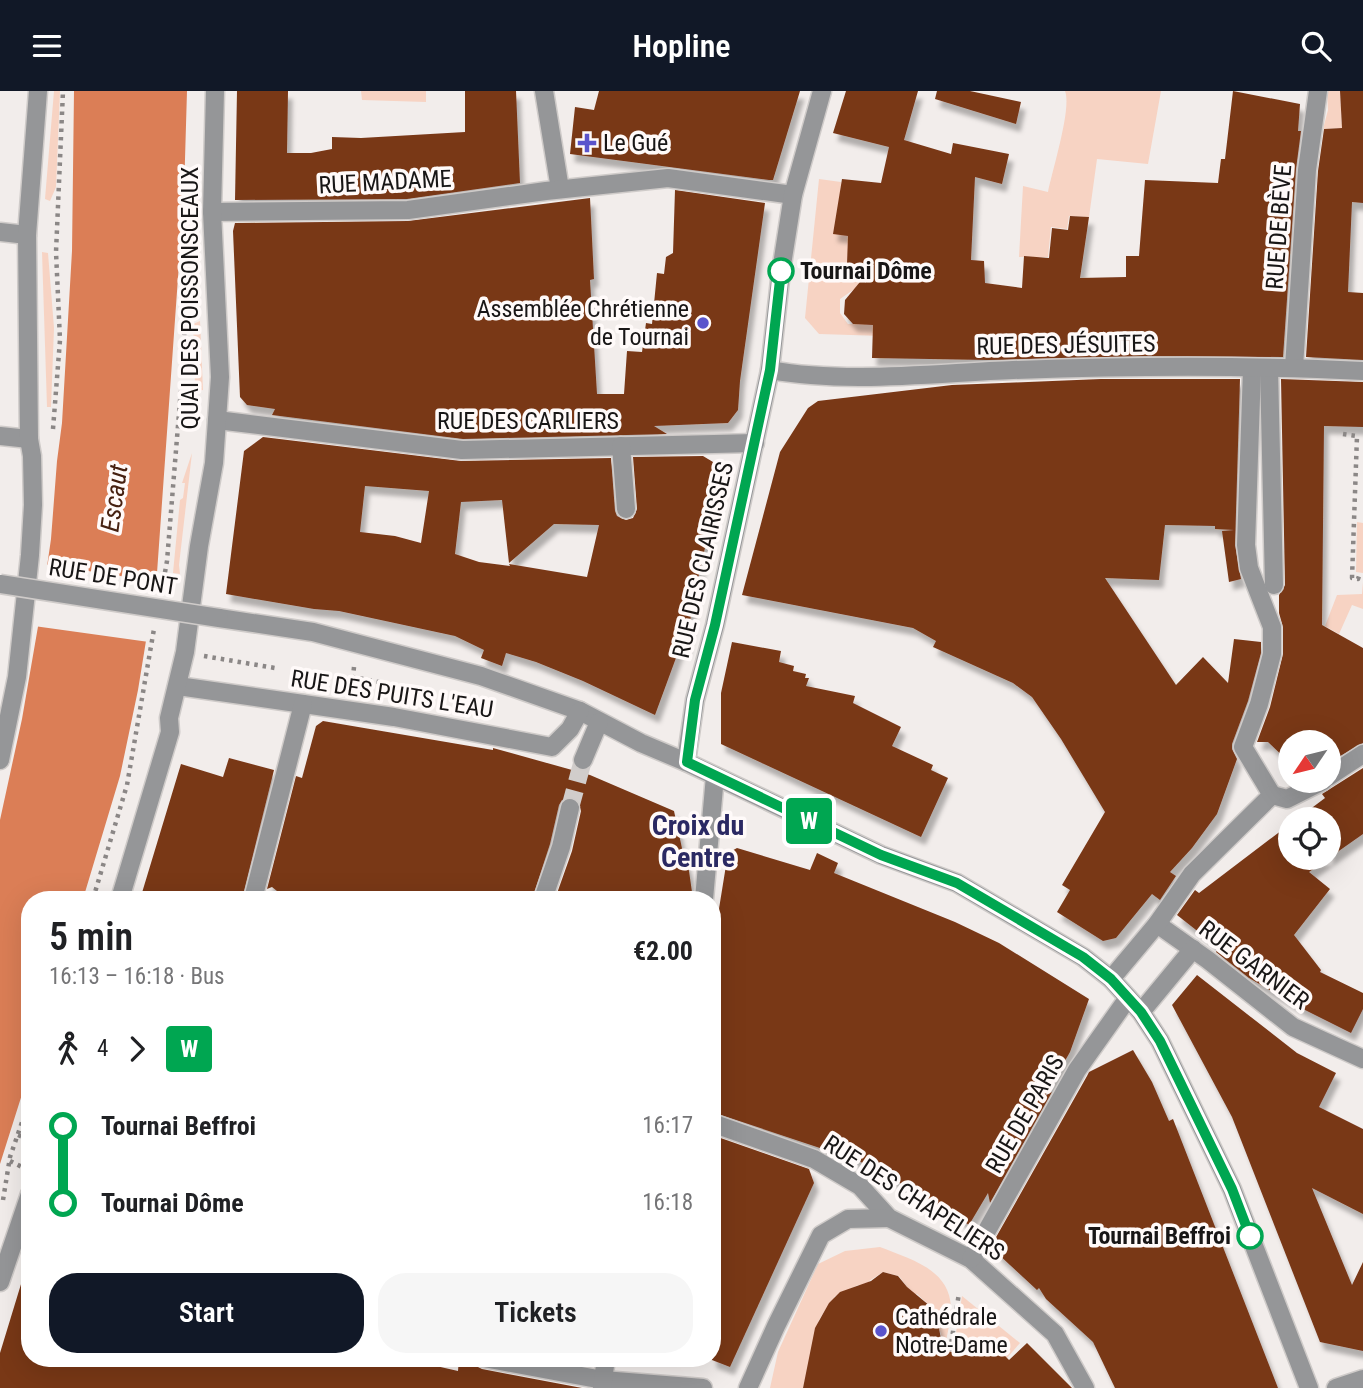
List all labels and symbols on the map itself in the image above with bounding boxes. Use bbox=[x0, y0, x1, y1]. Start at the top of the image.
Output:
place label: Le Gué bbox=[603, 129, 668, 157]
marker: Le Gué bbox=[577, 133, 597, 153]
street label: RUE DE BÈVE bbox=[1261, 164, 1297, 290]
street label: RUE MADAME bbox=[318, 165, 452, 199]
street label: QUAI DES POISSONSCEAUX bbox=[176, 167, 204, 429]
place label: Tournai Dôme bbox=[800, 257, 932, 285]
marker: Tournai Dôme bbox=[768, 258, 794, 284]
place label: Assemblée Chrétienne de Tournai bbox=[477, 295, 689, 351]
marker: Assemblée Chrétienne de Tournai bbox=[695, 315, 711, 331]
street label: RUE DES JÉSUITES bbox=[976, 329, 1156, 361]
street label: RUE DES CARLIERS bbox=[437, 407, 619, 435]
street label: RUE DES CLAIRISSES bbox=[667, 459, 739, 661]
water label: Escaut bbox=[94, 462, 134, 533]
street label: RUE DE PONT bbox=[47, 553, 179, 601]
street label: RUE DES PUITS L'EAU bbox=[289, 664, 495, 724]
north arrow bbox=[1278, 730, 1340, 793]
line badge: W bbox=[786, 798, 832, 844]
district label: Croix du Centre bbox=[652, 809, 744, 874]
street label: RUE GARNIER bbox=[1194, 915, 1315, 1015]
street label: RUE DE PARIS bbox=[980, 1050, 1070, 1178]
street label: RUE DES CHAPELIERS bbox=[819, 1129, 1009, 1267]
place label: Tournai Beffroi bbox=[1088, 1222, 1231, 1250]
marker: Tournai Beffroi bbox=[1237, 1223, 1263, 1249]
place label: Cathédrale Notre-Dame bbox=[895, 1303, 1008, 1359]
marker: Cathédrale Notre-Dame bbox=[873, 1323, 889, 1339]

